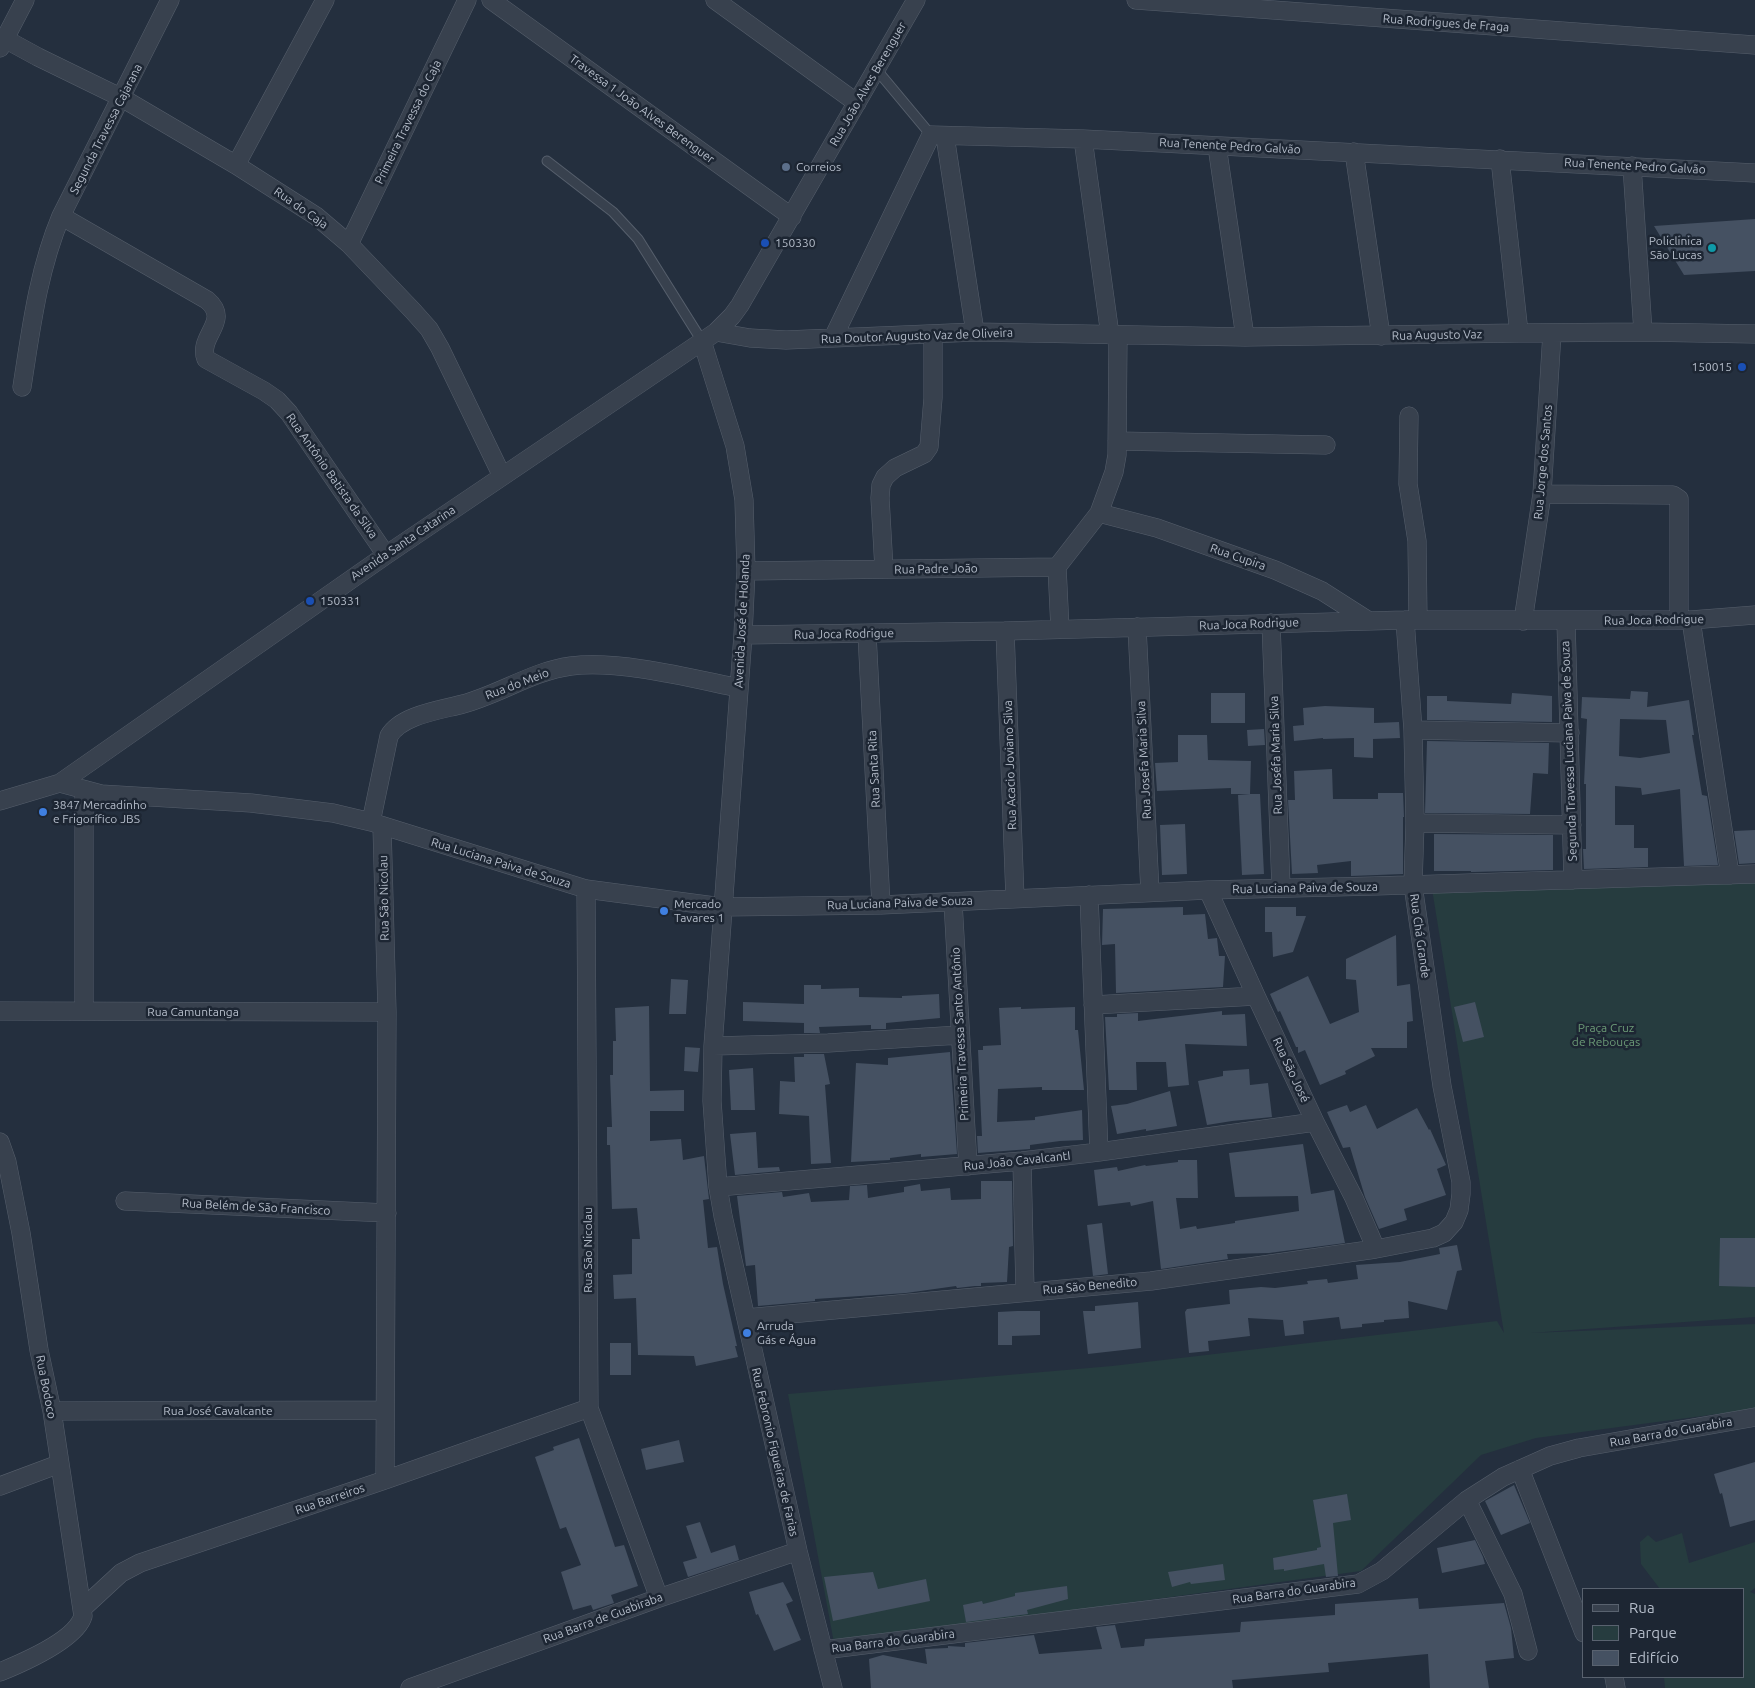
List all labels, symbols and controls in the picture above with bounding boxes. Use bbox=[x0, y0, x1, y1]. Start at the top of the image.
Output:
street label: Rua Rodrigues de Fraga bbox=[1382, 11, 1510, 35]
street label: Rua João Alves Berenguer bbox=[827, 20, 909, 148]
street label: Travessa 1 João Alves Berenguer bbox=[567, 52, 717, 166]
street label: Primeira Travessa do Caja bbox=[372, 58, 444, 186]
street label: Segunda Travessa Cajarana bbox=[67, 61, 145, 197]
street label: Rua Tenente Pedro Galvão bbox=[1159, 135, 1301, 157]
street label: Rua Tenente Pedro Galvão bbox=[1564, 155, 1706, 177]
place label: Correios bbox=[796, 160, 841, 174]
marker: Correios bbox=[780, 161, 792, 173]
street label: Rua do Caja bbox=[271, 184, 331, 232]
place label: Policlinica São Lucas bbox=[1649, 234, 1702, 262]
place label: 150330 bbox=[775, 236, 816, 250]
marker: 150330 bbox=[759, 237, 771, 249]
marker: Policlinica São Lucas bbox=[1706, 242, 1718, 254]
street label: Rua Doutor Augusto Vaz de Oliveira bbox=[821, 325, 1013, 347]
street label: Rua Augusto Vaz bbox=[1392, 327, 1482, 343]
place label: 150015 bbox=[1691, 360, 1732, 374]
marker: 150015 bbox=[1736, 361, 1748, 373]
street label: Rua Jorge dos Santos bbox=[1531, 404, 1555, 520]
street label: Rua Antônio Batista da Silva bbox=[283, 411, 381, 541]
street label: Avenida Santa Catarina bbox=[348, 502, 458, 584]
street label: Rua Cupira bbox=[1208, 541, 1268, 573]
street label: Avenida José de Holanda bbox=[731, 553, 753, 689]
street label: Rua Padre João bbox=[894, 561, 978, 577]
place label: 150331 bbox=[320, 594, 361, 608]
marker: 150331 bbox=[304, 595, 316, 607]
street label: Rua Joca Rodrigue bbox=[1604, 612, 1704, 628]
street label: Rua Joca Rodrigue bbox=[1199, 615, 1299, 633]
street label: Rua Joca Rodrigue bbox=[794, 626, 894, 642]
street label: Segunda Travessa Luciana Paiva de Souza bbox=[1558, 640, 1580, 862]
street label: Rua do Meio bbox=[483, 665, 551, 703]
street label: Rua Joséfa Maria Silva bbox=[1267, 695, 1285, 815]
street label: Rua Acacio Joviano Silva bbox=[1001, 700, 1019, 830]
street label: Rua Josefa Maria Silva bbox=[1134, 700, 1154, 820]
street label: Rua Santa Rita bbox=[865, 730, 883, 808]
place label: 3847 Mercadinho e Frigorífico JBS bbox=[53, 798, 147, 826]
marker: 3847 Mercadinho e Frigorífico JBS bbox=[37, 806, 49, 818]
street label: Rua Luciana Paiva de Souza bbox=[429, 835, 573, 891]
street label: Rua São Nicolau bbox=[376, 855, 392, 941]
street label: Rua Luciana Paiva de Souza bbox=[1232, 880, 1378, 896]
street label: Rua Luciana Paiva de Souza bbox=[827, 893, 973, 913]
street label: Rua Chá Grande bbox=[1407, 893, 1433, 979]
place label: Mercado Tavares 1 bbox=[674, 897, 724, 925]
marker: Mercado Tavares 1 bbox=[658, 905, 670, 917]
street label: Primeira Travessa Santo Antônio bbox=[948, 947, 972, 1121]
street label: Rua Camuntanga bbox=[147, 1005, 239, 1019]
park label: Praça Cruz de Rebouças bbox=[1572, 1021, 1640, 1049]
street label: Rua São José bbox=[1270, 1035, 1312, 1105]
street label: Rua João CavalcantI bbox=[963, 1148, 1071, 1174]
street label: Rua Belém de São Francisco bbox=[181, 1196, 331, 1218]
street label: Rua São Nicolau bbox=[581, 1207, 595, 1293]
street label: Rua São Benedito bbox=[1042, 1275, 1138, 1297]
place label: Arruda Gás e Água bbox=[757, 1319, 816, 1347]
marker: Arruda Gás e Água bbox=[741, 1327, 753, 1339]
street label: Rua Bodoco bbox=[33, 1354, 59, 1420]
street label: Rua Febronio Figueiras de Farias bbox=[749, 1366, 801, 1538]
street label: Rua José Cavalcante bbox=[163, 1404, 273, 1418]
street label: Rua Barra do Guarabira bbox=[1609, 1414, 1733, 1450]
street label: Rua Barreiros bbox=[293, 1480, 367, 1518]
street label: Rua Barra do Guarabira bbox=[1232, 1575, 1356, 1607]
legend bbox=[1582, 1588, 1745, 1678]
street label: Rua Barra de Guabiraba bbox=[541, 1590, 665, 1646]
text: Rua bbox=[1629, 1599, 1655, 1616]
text: Parque bbox=[1629, 1624, 1677, 1641]
street label: Rua Barra do Guarabira bbox=[831, 1626, 955, 1656]
text: Edifício bbox=[1629, 1649, 1679, 1666]

